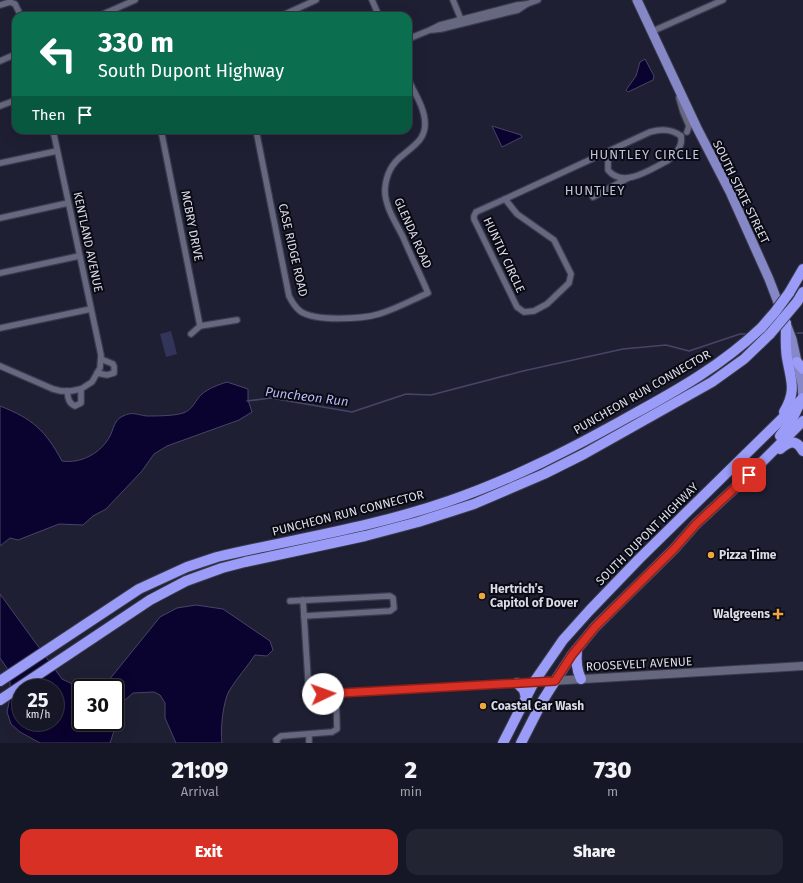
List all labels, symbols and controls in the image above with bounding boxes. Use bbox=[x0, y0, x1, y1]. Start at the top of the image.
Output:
text: 330 m bbox=[98, 26, 174, 59]
icon: left bbox=[32, 28, 84, 80]
text: South Dupont Highway bbox=[98, 60, 284, 82]
icon: arrive bbox=[74, 104, 96, 126]
text: Then bbox=[32, 106, 66, 124]
street label: SOUTH STATE STREET bbox=[710, 138, 772, 247]
district label: HUNTLEY CIRCLE bbox=[590, 147, 700, 162]
district label: HUNTLEY bbox=[565, 183, 625, 198]
street label: MCBRY DRIVE bbox=[178, 190, 206, 262]
street label: KENTLAND AVENUE bbox=[71, 191, 105, 293]
street label: GLENDA ROAD bbox=[391, 196, 435, 271]
street label: CASE RIDGE ROAD bbox=[275, 202, 311, 298]
street label: HUNTLY CIRCLE bbox=[480, 215, 528, 295]
street label: PUNCHEON RUN CONNECTOR bbox=[571, 347, 713, 437]
water label: Puncheon Run bbox=[264, 384, 349, 409]
pin bbox=[732, 458, 766, 492]
icon: arrive bbox=[738, 464, 760, 486]
street label: SOUTH DUPONT HIGHWAY bbox=[593, 480, 701, 588]
street label: PUNCHEON RUN CONNECTOR bbox=[271, 487, 425, 539]
place label: Pizza Time bbox=[719, 548, 777, 562]
marker: Pizza Time bbox=[706, 550, 716, 560]
place label: Hertrich’s Capitol of Dover bbox=[490, 582, 578, 610]
marker: Hertrich’s Capitol of Dover bbox=[477, 591, 487, 601]
place label: Walgreens bbox=[713, 607, 770, 621]
marker: Walgreens bbox=[773, 609, 783, 619]
street label: ROOSEVELT AVENUE bbox=[585, 654, 693, 674]
position arrow bbox=[302, 673, 344, 715]
speed limit sign: 30 bbox=[72, 679, 124, 731]
text: 25 bbox=[27, 688, 49, 712]
place label: Coastal Car Wash bbox=[491, 699, 584, 713]
marker: Coastal Car Wash bbox=[478, 701, 488, 711]
text: km/h bbox=[26, 709, 50, 721]
text: 21:09 bbox=[171, 756, 228, 784]
text: 2 bbox=[405, 756, 417, 784]
text: 730 bbox=[593, 756, 632, 784]
text: Arrival bbox=[181, 784, 219, 799]
text: min bbox=[400, 784, 422, 799]
text: m bbox=[607, 784, 618, 799]
button: Exit bbox=[20, 829, 398, 875]
button: Share bbox=[406, 829, 783, 875]

